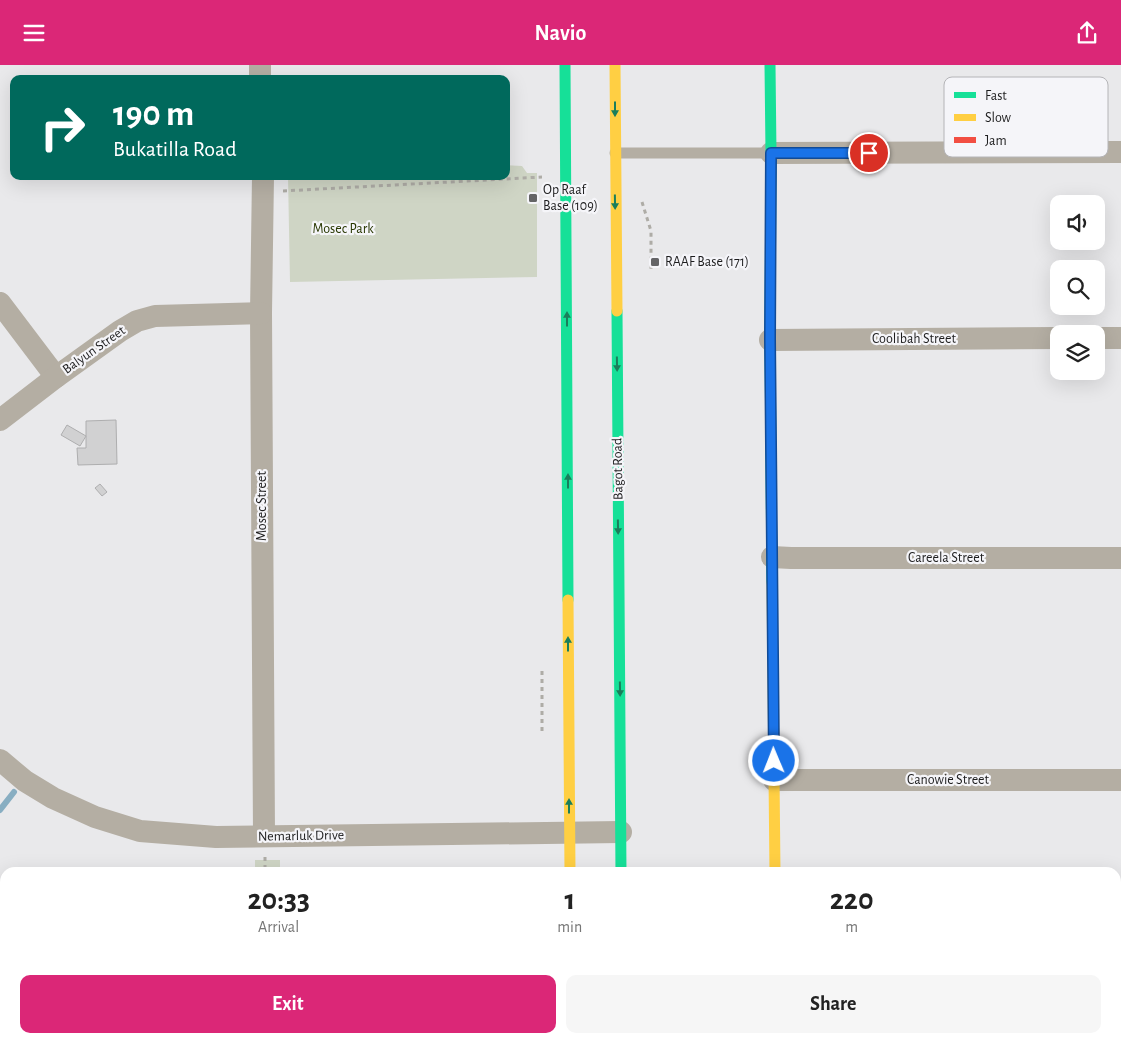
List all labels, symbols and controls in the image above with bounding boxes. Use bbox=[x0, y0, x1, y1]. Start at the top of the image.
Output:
icon: menu bbox=[20, 19, 48, 47]
icon: share bbox=[1073, 19, 1101, 47]
text: Navio bbox=[535, 22, 586, 44]
legend bbox=[944, 77, 1108, 157]
text: Fast bbox=[985, 89, 1007, 103]
icon: right bbox=[30, 95, 95, 160]
text: 190 m bbox=[113, 97, 194, 132]
one-way arrow bbox=[611, 101, 619, 117]
text: Slow bbox=[985, 111, 1012, 125]
pin bbox=[848, 132, 890, 174]
text: Jam bbox=[985, 134, 1007, 148]
text: Bukatilla Road bbox=[113, 138, 237, 160]
icon: arrive bbox=[855, 139, 883, 167]
place label: Op Raaf Base (109) bbox=[543, 183, 598, 213]
marker: Op Raaf Base (109) bbox=[527, 192, 539, 204]
one-way arrow bbox=[611, 194, 619, 210]
map controls bbox=[1050, 195, 1105, 380]
button: sound bbox=[1050, 195, 1105, 250]
park label: Mosec Park bbox=[312, 222, 374, 236]
place label: RAAF Base (171) bbox=[665, 255, 749, 269]
marker: RAAF Base (171) bbox=[649, 256, 661, 268]
button: search bbox=[1050, 260, 1105, 315]
one-way arrow bbox=[562, 311, 570, 327]
street label: Balyun Street bbox=[60, 323, 128, 377]
button: layers bbox=[1050, 325, 1105, 380]
street label: Coolibah Street bbox=[872, 332, 956, 346]
one-way arrow bbox=[613, 356, 621, 372]
street label: Bagot Road bbox=[610, 438, 626, 500]
street label: Mosec Street bbox=[255, 471, 269, 541]
one-way arrow bbox=[563, 473, 571, 489]
one-way arrow bbox=[614, 519, 622, 535]
street label: Careela Street bbox=[908, 551, 985, 565]
one-way arrow bbox=[564, 636, 572, 652]
one-way arrow bbox=[616, 681, 624, 697]
position arrow bbox=[747, 734, 799, 786]
street label: Canowie Street bbox=[907, 773, 990, 787]
one-way arrow bbox=[565, 798, 573, 814]
street label: Nemarluk Drive bbox=[258, 828, 344, 844]
text: 20:33 bbox=[247, 885, 310, 915]
text: 1 bbox=[564, 885, 575, 915]
text: 220 bbox=[830, 885, 874, 915]
text: Arrival bbox=[258, 919, 299, 935]
text: min bbox=[557, 919, 582, 935]
text: m bbox=[845, 919, 858, 935]
button: Exit bbox=[20, 975, 556, 1033]
button: Share bbox=[566, 975, 1101, 1033]

